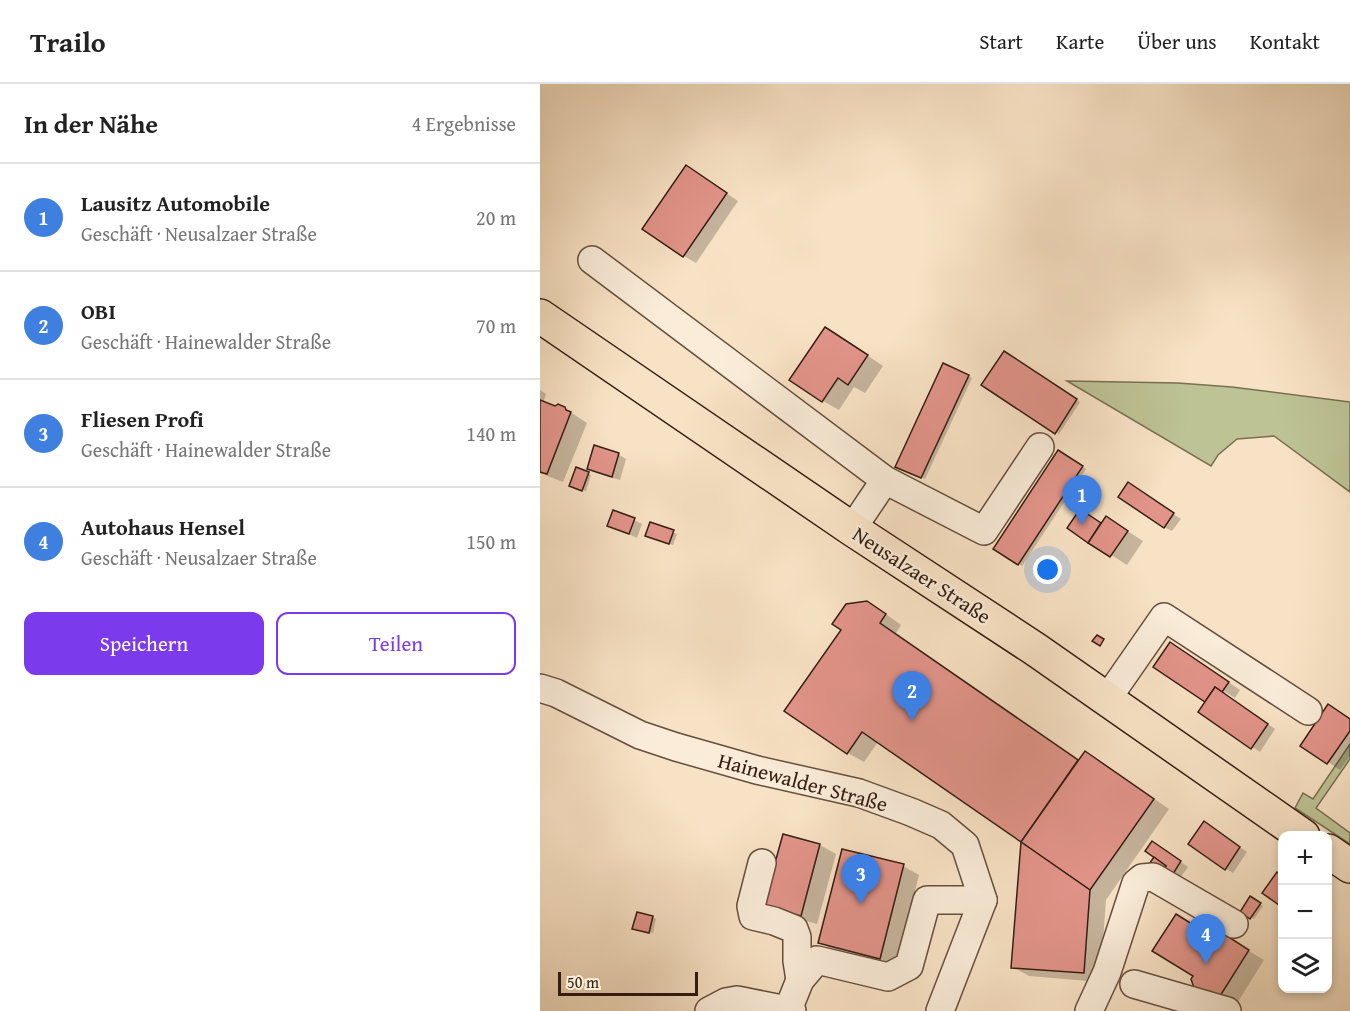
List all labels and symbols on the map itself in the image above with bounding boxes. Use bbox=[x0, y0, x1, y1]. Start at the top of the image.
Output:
pin: 1 bbox=[1062, 476, 1102, 525]
street label: Neusalzaer Straße bbox=[847, 519, 997, 632]
your location bbox=[1033, 555, 1062, 584]
pin: 2 bbox=[892, 672, 932, 721]
street label: Hainewalder Straße bbox=[715, 744, 891, 820]
pin: 3 bbox=[842, 854, 880, 904]
pin: 4 bbox=[1186, 914, 1226, 964]
scale bar bbox=[558, 969, 698, 996]

